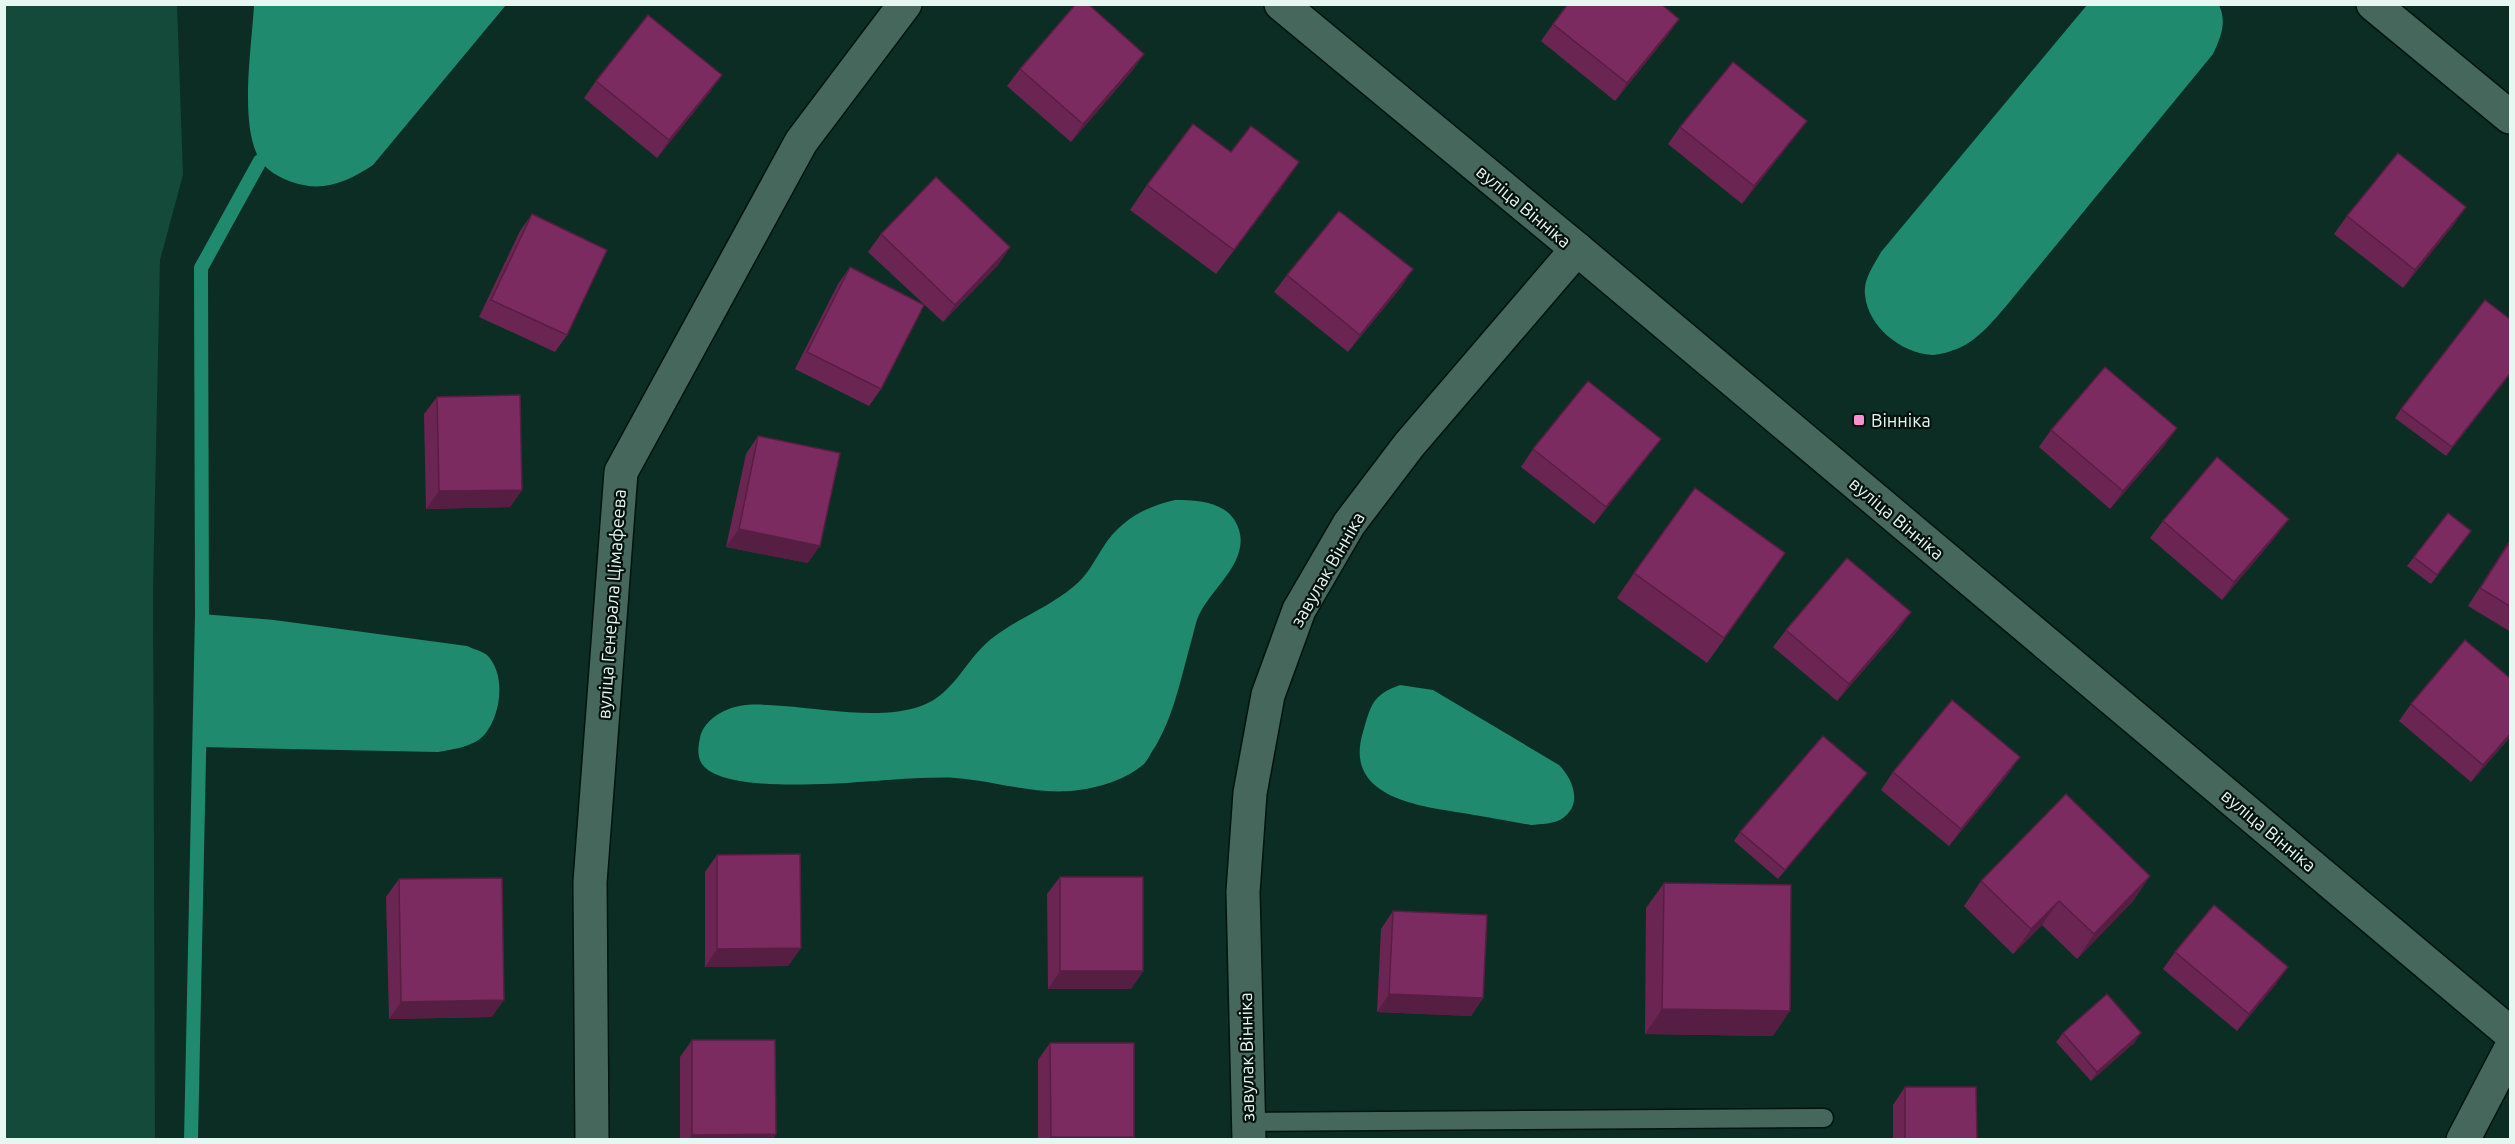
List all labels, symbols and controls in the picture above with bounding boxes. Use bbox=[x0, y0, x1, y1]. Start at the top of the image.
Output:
street label: вуліца Вінніка bbox=[1473, 161, 1575, 251]
place label: Вінніка bbox=[1871, 410, 1931, 430]
marker: Вінніка bbox=[1852, 413, 1866, 427]
street label: вуліца Вінніка bbox=[1846, 473, 1948, 563]
street label: вуліца Генерала Цімафеева bbox=[593, 488, 629, 720]
street label: завулак Вінніка bbox=[1286, 508, 1368, 630]
street label: вуліца Вінніка bbox=[2218, 785, 2320, 875]
street label: завулак Вінніка bbox=[1235, 992, 1257, 1122]

